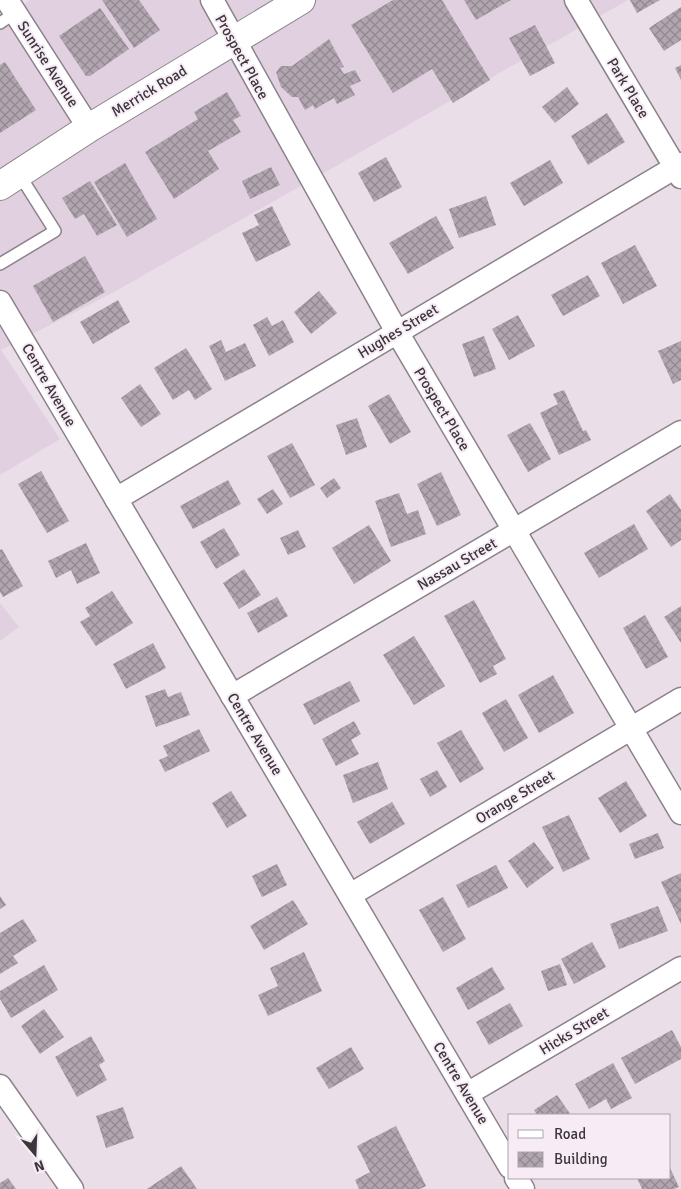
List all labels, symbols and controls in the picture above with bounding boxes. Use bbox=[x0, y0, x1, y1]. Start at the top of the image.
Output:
street label: Prospect Place bbox=[211, 12, 273, 102]
street label: Sunrise Avenue bbox=[14, 18, 82, 110]
street label: Park Place bbox=[603, 55, 653, 121]
street label: Merrick Road bbox=[108, 61, 190, 121]
street label: Hughes Street bbox=[354, 300, 442, 362]
street label: Centre Avenue bbox=[18, 340, 80, 430]
street label: Prospect Place bbox=[410, 364, 474, 454]
street label: Nassau Street bbox=[414, 534, 500, 594]
street label: Centre Avenue bbox=[223, 690, 287, 778]
street label: Orange Street bbox=[472, 766, 558, 828]
street label: Hicks Street bbox=[536, 1003, 612, 1059]
street label: Centre Avenue bbox=[429, 1039, 493, 1127]
legend bbox=[508, 1114, 671, 1179]
text: Road bbox=[554, 1125, 586, 1143]
north arrow bbox=[10, 1129, 60, 1179]
text: Building bbox=[554, 1150, 608, 1168]
text: N bbox=[32, 1156, 46, 1175]

